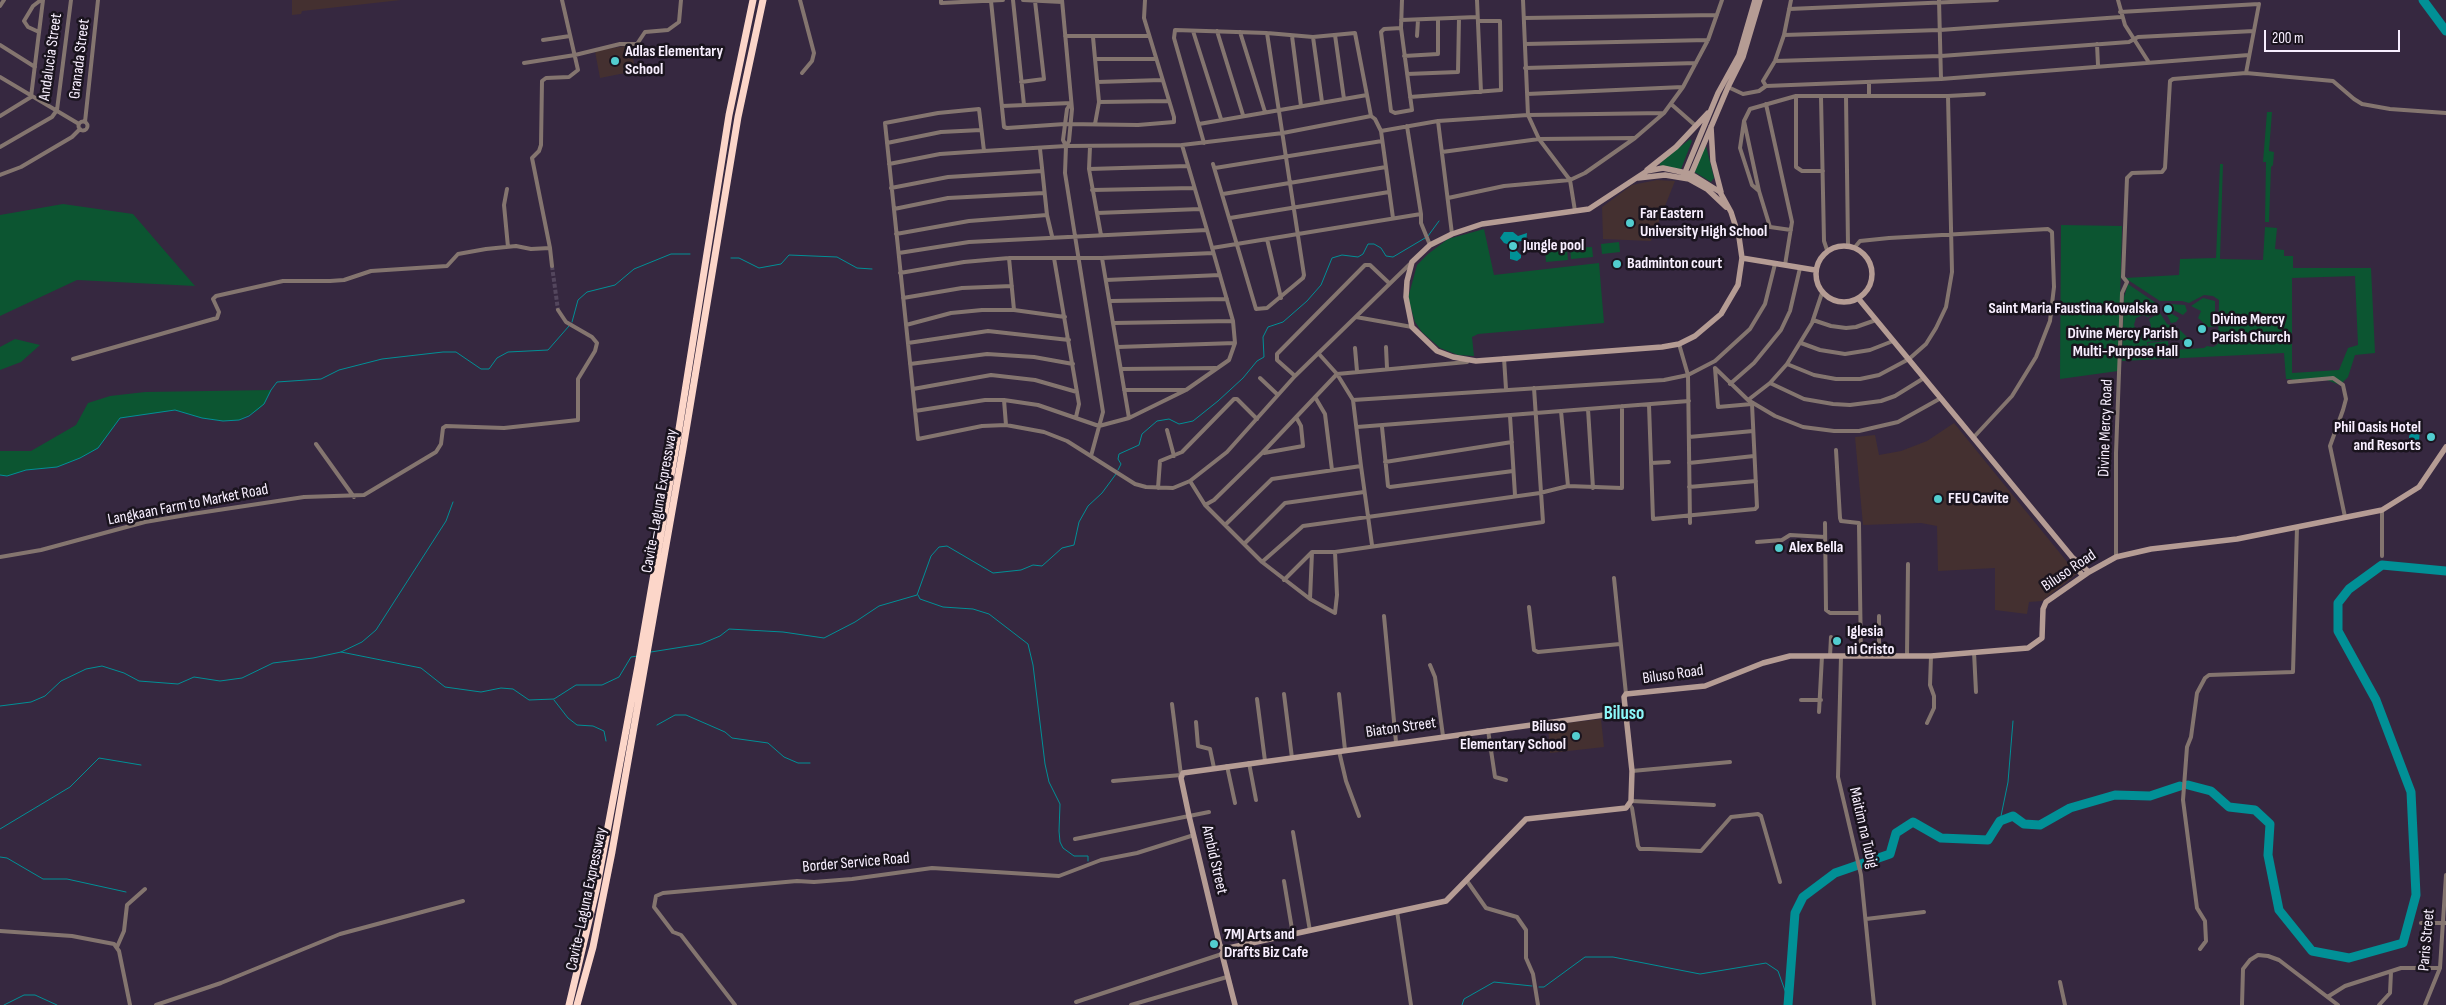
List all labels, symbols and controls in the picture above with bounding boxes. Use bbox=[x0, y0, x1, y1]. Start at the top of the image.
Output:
street label: Andalucia Street bbox=[35, 12, 67, 102]
street label: Granada Street bbox=[66, 18, 94, 100]
scale bar bbox=[2266, 20, 2402, 52]
text: 200 m bbox=[2272, 29, 2304, 48]
place label: Adlas Elementary School bbox=[625, 42, 723, 80]
marker: Adlas Elementary School bbox=[609, 55, 621, 67]
place label: Far Eastern University High School bbox=[1640, 204, 1767, 242]
marker: Far Eastern University High School bbox=[1624, 217, 1636, 229]
place label: Jungle pool bbox=[1523, 236, 1584, 256]
marker: Jungle pool bbox=[1507, 240, 1519, 252]
place label: Badminton court bbox=[1627, 254, 1722, 274]
marker: Badminton court bbox=[1611, 258, 1623, 270]
place label: Saint Maria Faustina Kowalska bbox=[1989, 299, 2158, 319]
marker: Saint Maria Faustina Kowalska bbox=[2162, 303, 2174, 315]
place label: Divine Mercy Parish Church bbox=[2212, 310, 2291, 348]
marker: Divine Mercy Parish Church bbox=[2196, 323, 2208, 335]
place label: Divine Mercy Parish Multi-Purpose Hall bbox=[2067, 324, 2178, 362]
marker: Divine Mercy Parish Multi-Purpose Hall bbox=[2182, 337, 2194, 349]
street label: Divine Mercy Road bbox=[2095, 379, 2117, 477]
place label: Phil Oasis Hotel and Resorts bbox=[2334, 418, 2421, 456]
street label: Cavite–Laguna Expressway bbox=[638, 428, 682, 574]
marker: Phil Oasis Hotel and Resorts bbox=[2425, 431, 2437, 443]
street label: Langkaan Farm to Market Road bbox=[106, 480, 270, 530]
place label: FEU Cavite bbox=[1948, 489, 2009, 509]
marker: FEU Cavite bbox=[1932, 493, 1944, 505]
place label: Alex Bella bbox=[1789, 538, 1843, 558]
marker: Alex Bella bbox=[1773, 542, 1785, 554]
street label: Biluso Road bbox=[2038, 546, 2100, 596]
place label: Iglesia ni Cristo bbox=[1847, 622, 1895, 660]
marker: Iglesia ni Cristo bbox=[1831, 635, 1843, 647]
street label: Biluso Road bbox=[1641, 661, 1705, 689]
district label: Biluso bbox=[1604, 703, 1644, 725]
street label: Biaton Street bbox=[1365, 714, 1437, 742]
place label: Biluso Elementary School bbox=[1460, 717, 1566, 755]
marker: Biluso Elementary School bbox=[1570, 730, 1582, 742]
street label: Maitim na Tubig bbox=[1844, 785, 1882, 871]
street label: Ambid Street bbox=[1197, 824, 1231, 896]
street label: Cavite–Laguna Expressway bbox=[562, 826, 612, 972]
street label: Border Service Road bbox=[802, 849, 910, 877]
street label: Paris Street bbox=[2415, 908, 2439, 972]
place label: 7MJ Arts and Drafts Biz Cafe bbox=[1224, 925, 1308, 963]
marker: 7MJ Arts and Drafts Biz Cafe bbox=[1208, 938, 1220, 950]

